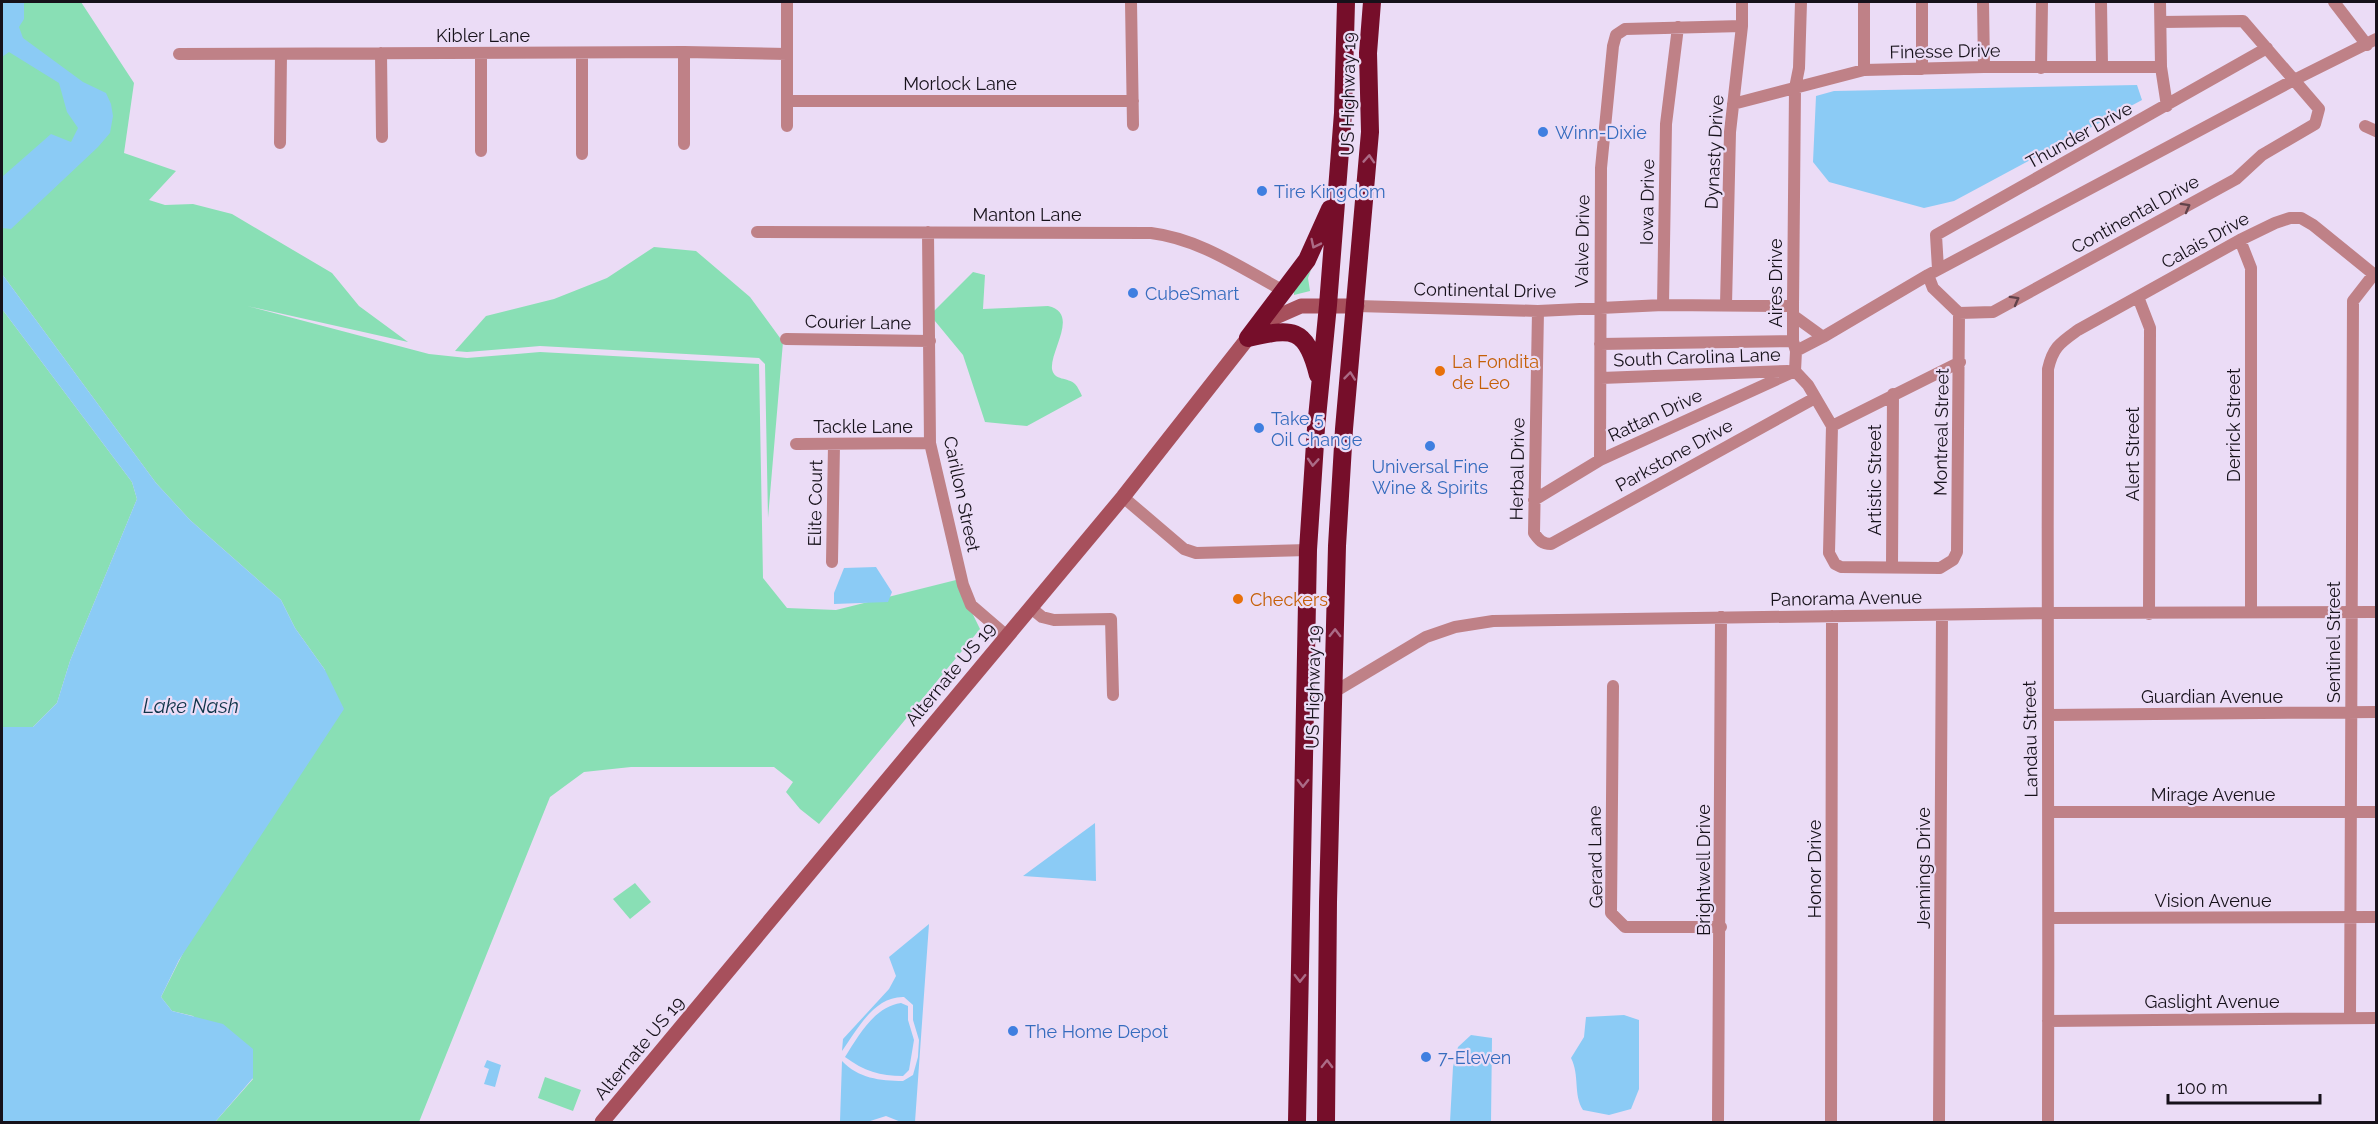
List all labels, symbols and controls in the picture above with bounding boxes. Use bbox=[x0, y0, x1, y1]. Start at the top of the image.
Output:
street label: Kibler Lane bbox=[436, 25, 530, 46]
street label: US Highway 19 bbox=[1336, 32, 1360, 156]
street label: Finesse Drive bbox=[1889, 40, 2001, 62]
street label: Morlock Lane bbox=[903, 73, 1017, 94]
street label: Dynasty Drive bbox=[1701, 94, 1728, 210]
street label: Thunder Drive bbox=[2022, 97, 2136, 173]
place label: Winn-Dixie bbox=[1555, 122, 1647, 143]
marker: Winn-Dixie bbox=[1536, 125, 1550, 139]
one-way arrow bbox=[1362, 155, 1375, 164]
street label: Iowa Drive bbox=[1636, 158, 1658, 245]
street label: Continental Drive bbox=[2068, 170, 2203, 258]
place label: Tire Kingdom bbox=[1274, 181, 1386, 202]
marker: Tire Kingdom bbox=[1255, 184, 1269, 198]
street label: Valve Drive bbox=[1571, 194, 1593, 288]
one-way arrow bbox=[2180, 203, 2190, 214]
street label: Manton Lane bbox=[973, 204, 1082, 225]
street label: Calais Drive bbox=[2157, 207, 2253, 273]
one-way arrow bbox=[1311, 238, 1322, 248]
street label: Aires Drive bbox=[1765, 238, 1786, 327]
street label: Continental Drive bbox=[1414, 278, 1557, 302]
place label: CubeSmart bbox=[1145, 283, 1239, 304]
marker: CubeSmart bbox=[1126, 286, 1140, 300]
one-way arrow bbox=[2009, 296, 2019, 307]
street label: Courier Lane bbox=[805, 311, 912, 333]
street label: South Carolina Lane bbox=[1613, 344, 1781, 370]
place label: La Fondita de Leo bbox=[1452, 351, 1539, 393]
marker: La Fondita de Leo bbox=[1433, 364, 1447, 378]
street label: Montreal Street bbox=[1929, 368, 1953, 496]
street label: Derrick Street bbox=[2223, 368, 2244, 482]
one-way arrow bbox=[1343, 371, 1356, 380]
street label: Rattan Drive bbox=[1605, 384, 1706, 446]
street label: Alert Street bbox=[2122, 407, 2143, 501]
place label: Take 5 Oil Change bbox=[1271, 408, 1363, 450]
street label: Parkstone Drive bbox=[1612, 414, 1737, 496]
street label: Tackle Lane bbox=[813, 416, 913, 437]
street label: Herbal Drive bbox=[1506, 417, 1528, 521]
marker: Take 5 Oil Change bbox=[1252, 421, 1266, 435]
street label: Artistic Street bbox=[1864, 424, 1885, 536]
street label: Carillon Street bbox=[939, 434, 985, 554]
marker: Universal Fine Wine & Spirits bbox=[1423, 439, 1437, 453]
place label: Universal Fine Wine & Spirits bbox=[1371, 456, 1489, 498]
one-way arrow bbox=[1307, 458, 1320, 467]
street label: Elite Court bbox=[804, 459, 826, 547]
street label: Sentinel Street bbox=[2323, 581, 2344, 703]
street label: Panorama Avenue bbox=[1770, 586, 1922, 610]
place label: Checkers bbox=[1250, 589, 1328, 610]
marker: Checkers bbox=[1231, 592, 1245, 606]
street label: Alternate US 19 bbox=[901, 618, 999, 730]
street label: US Highway 19 bbox=[1301, 625, 1325, 749]
one-way arrow bbox=[1329, 629, 1341, 638]
street label: Landau Street bbox=[2018, 680, 2042, 798]
street label: Guardian Avenue bbox=[2141, 686, 2283, 707]
water label: Lake Nash bbox=[143, 694, 239, 718]
one-way arrow bbox=[1297, 778, 1310, 787]
street label: Mirage Avenue bbox=[2151, 784, 2276, 805]
street label: Brightwell Drive bbox=[1693, 804, 1714, 936]
street label: Gerard Lane bbox=[1584, 805, 1606, 909]
street label: Jennings Drive bbox=[1913, 807, 1934, 929]
street label: Honor Drive bbox=[1804, 819, 1825, 918]
street label: Vision Avenue bbox=[2154, 890, 2272, 911]
one-way arrow bbox=[1294, 973, 1306, 982]
street label: Gaslight Avenue bbox=[2145, 991, 2280, 1012]
street label: Alternate US 19 bbox=[590, 992, 688, 1104]
place label: The Home Depot bbox=[1025, 1021, 1168, 1042]
marker: The Home Depot bbox=[1006, 1024, 1020, 1038]
place label: 7-Eleven bbox=[1438, 1047, 1511, 1068]
marker: 7-Eleven bbox=[1419, 1050, 1433, 1064]
one-way arrow bbox=[1321, 1060, 1333, 1069]
scale bar bbox=[2168, 1067, 2320, 1105]
text: 100 m bbox=[2177, 1077, 2228, 1098]

